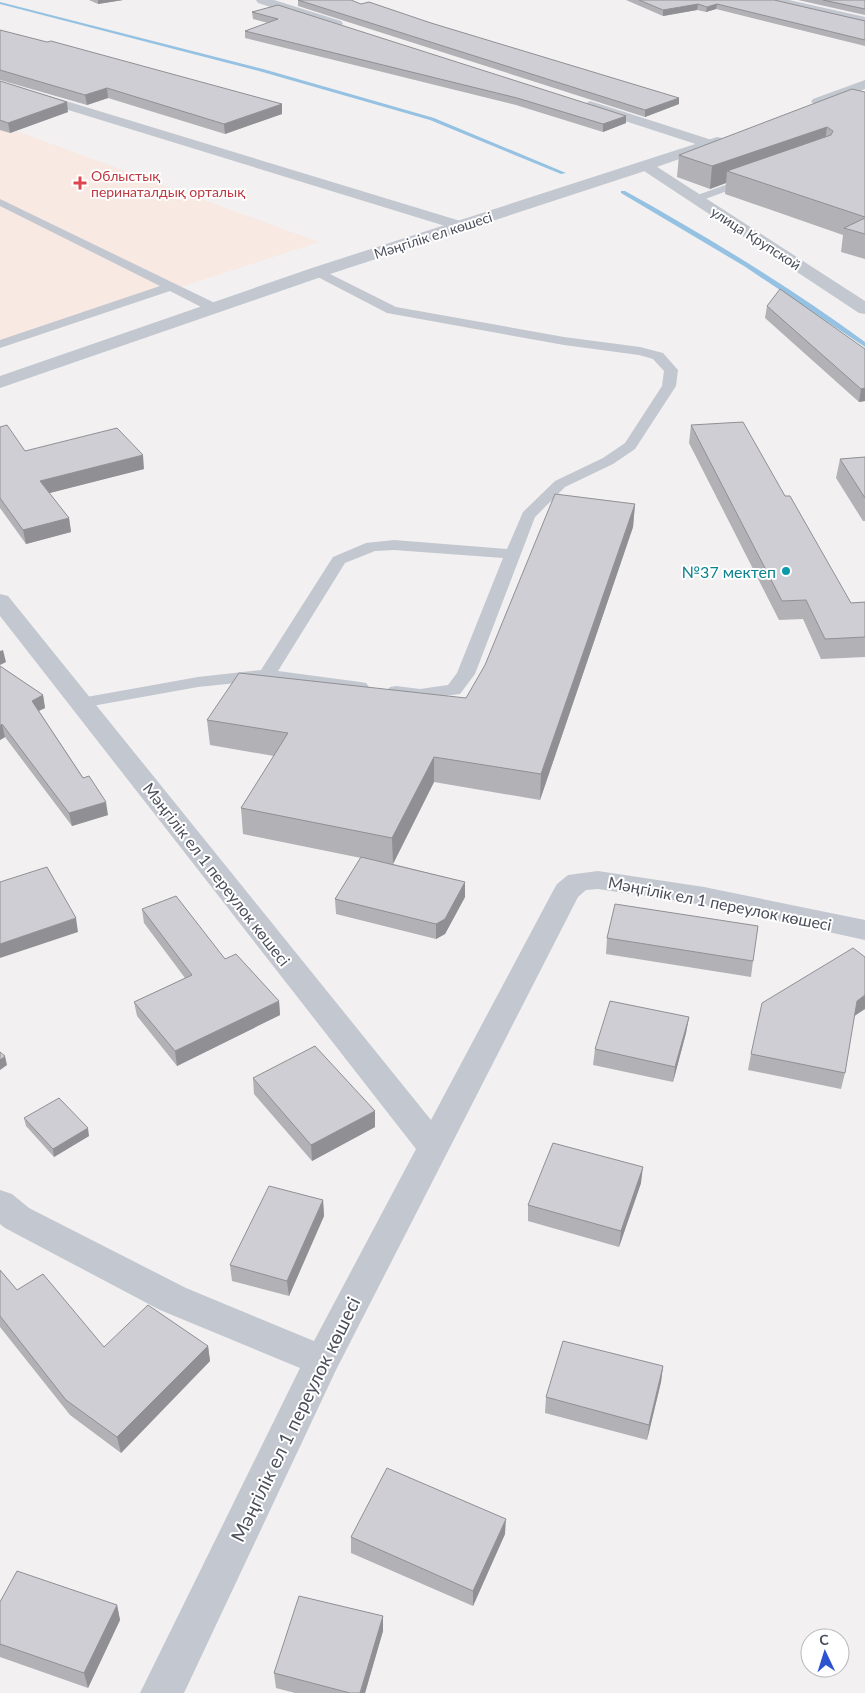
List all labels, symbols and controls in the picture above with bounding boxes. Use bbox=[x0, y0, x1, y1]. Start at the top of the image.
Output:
place label: Облыстық перинаталдық орталық bbox=[91, 167, 245, 200]
marker: Облыстық перинаталдық орталық bbox=[73, 176, 87, 190]
street label: улица Крупской bbox=[708, 203, 804, 273]
street label: Мәңгілік ел көшесі bbox=[372, 208, 494, 262]
place label: №37 мектеп bbox=[682, 562, 776, 581]
marker: №37 мектеп bbox=[780, 565, 792, 577]
street label: Мәңгілік ел 1 переулок көшесі bbox=[140, 779, 294, 969]
street label: Мәңгілік ел 1 переулок көшесі bbox=[607, 872, 833, 934]
street label: Мәңгілік ел 1 переулок көшесі bbox=[226, 1293, 364, 1545]
north arrow bbox=[800, 1628, 850, 1678]
text: С bbox=[819, 1631, 830, 1648]

